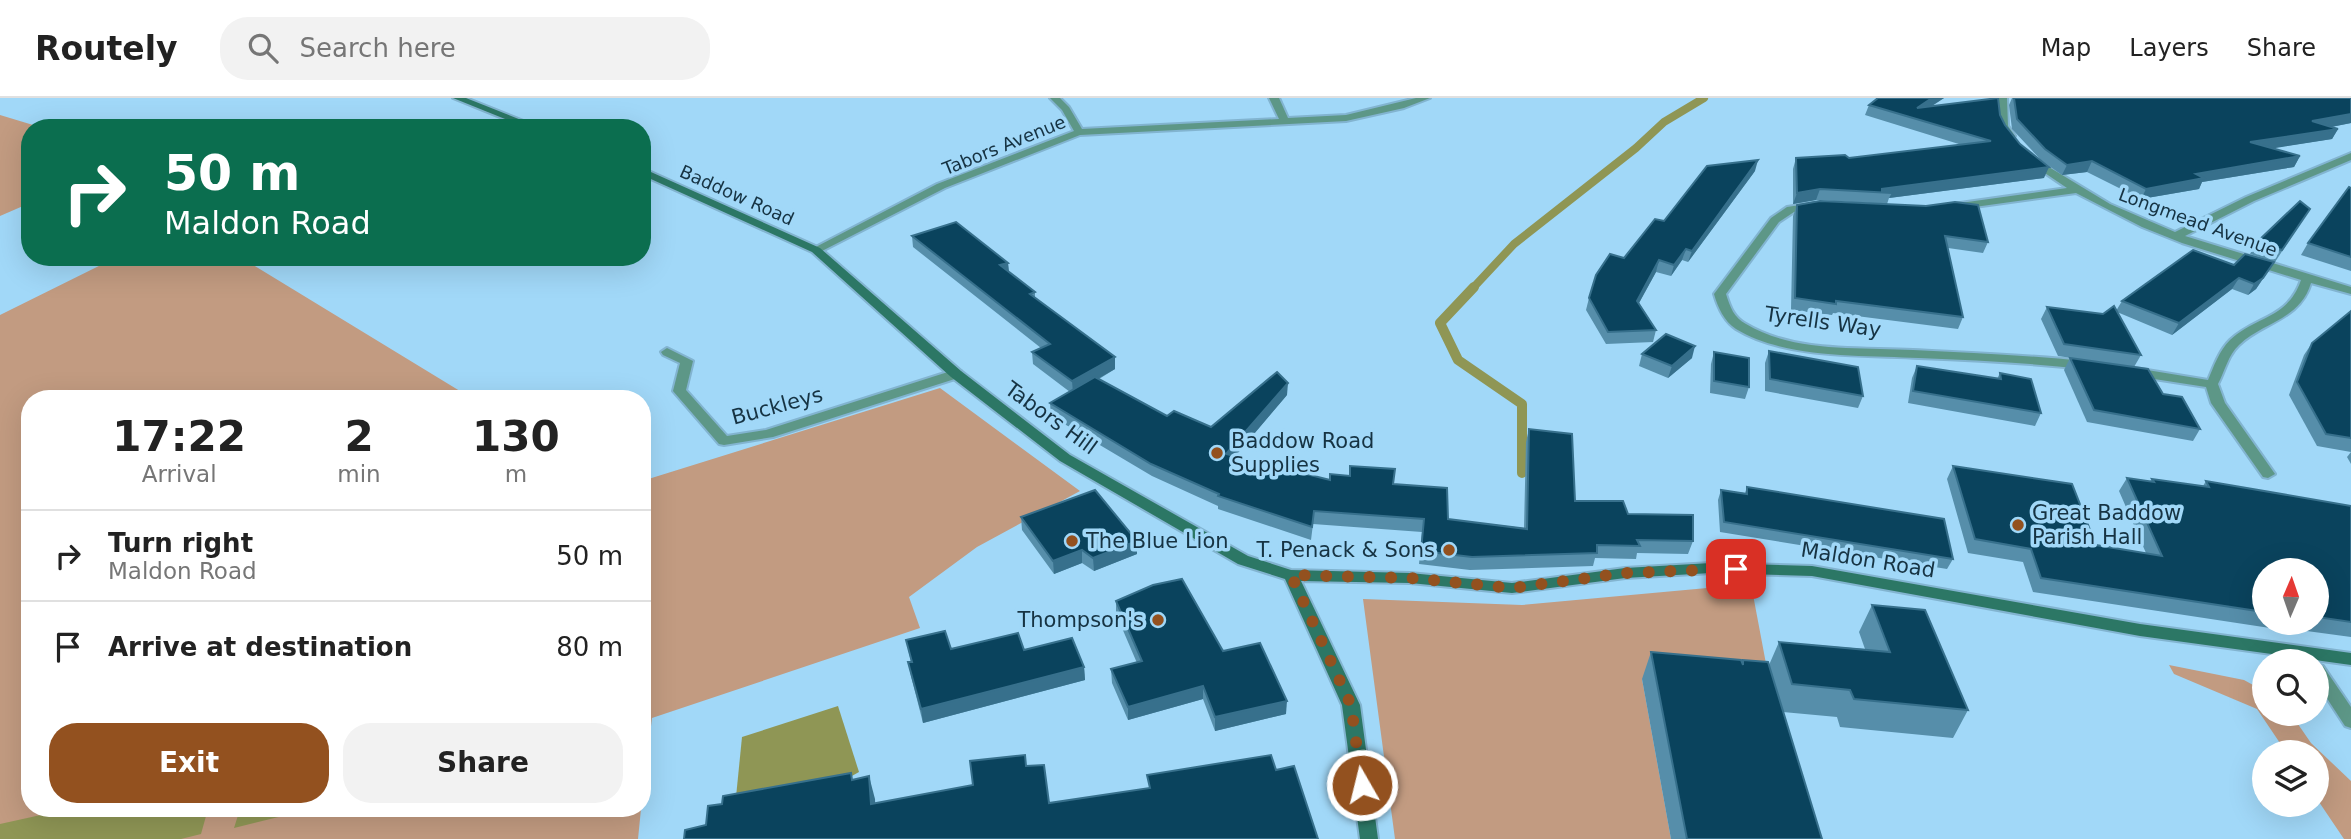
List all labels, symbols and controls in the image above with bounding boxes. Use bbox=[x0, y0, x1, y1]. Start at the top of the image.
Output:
search box bbox=[220, 17, 710, 80]
text: Routely bbox=[35, 29, 178, 68]
icon: search bbox=[244, 29, 282, 67]
text: Search here bbox=[300, 33, 456, 63]
text: Map bbox=[2041, 34, 2091, 62]
text: Layers bbox=[2129, 34, 2209, 62]
text: Share bbox=[2247, 34, 2316, 62]
street label: Tabors Avenue bbox=[938, 111, 1069, 180]
text: 50 m bbox=[164, 145, 300, 202]
icon: right bbox=[49, 147, 140, 238]
street label: Baddow Road bbox=[677, 160, 797, 230]
street label: Longmead Avenue bbox=[2116, 184, 2280, 260]
text: Maldon Road bbox=[164, 204, 371, 242]
street label: Tyrells Way bbox=[1762, 302, 1883, 342]
street label: Tabors Hill bbox=[999, 376, 1102, 459]
street label: Buckleys bbox=[729, 382, 825, 430]
text: 17:22 bbox=[112, 412, 246, 461]
text: 2 bbox=[344, 412, 374, 461]
text: 130 bbox=[472, 412, 560, 461]
place label: Baddow Road Supplies bbox=[1231, 429, 1374, 477]
marker: Baddow Road Supplies bbox=[1209, 445, 1225, 461]
text: Arrival bbox=[142, 461, 217, 487]
text: min bbox=[337, 461, 381, 487]
text: m bbox=[505, 461, 527, 487]
place label: Great Baddow Parish Hall bbox=[2032, 501, 2181, 549]
marker: Great Baddow Parish Hall bbox=[2010, 517, 2026, 533]
text: Turn right bbox=[108, 528, 253, 558]
place label: The Blue Lion bbox=[1085, 529, 1229, 553]
marker: The Blue Lion bbox=[1064, 533, 1080, 549]
icon: right bbox=[49, 537, 87, 575]
place label: T. Penack & Sons bbox=[1255, 538, 1435, 562]
street label: Maldon Road bbox=[1799, 538, 1937, 582]
pin bbox=[1706, 539, 1766, 599]
text: 50 m bbox=[556, 541, 623, 571]
marker: T. Penack & Sons bbox=[1441, 542, 1457, 558]
icon: arrive bbox=[1717, 550, 1755, 588]
text: Maldon Road bbox=[108, 558, 257, 584]
north arrow bbox=[2252, 558, 2329, 635]
map controls bbox=[2252, 558, 2329, 817]
place label: Thompson's bbox=[1016, 608, 1144, 632]
marker: Thompson's bbox=[1150, 612, 1166, 628]
icon: arrive bbox=[49, 628, 87, 666]
text: Arrive at destination bbox=[108, 632, 412, 662]
text: 80 m bbox=[556, 632, 623, 662]
button: search bbox=[2252, 649, 2329, 726]
button: Exit bbox=[49, 723, 329, 803]
button: Share bbox=[343, 723, 623, 803]
button: layers bbox=[2252, 740, 2329, 817]
position arrow bbox=[1325, 748, 1399, 822]

